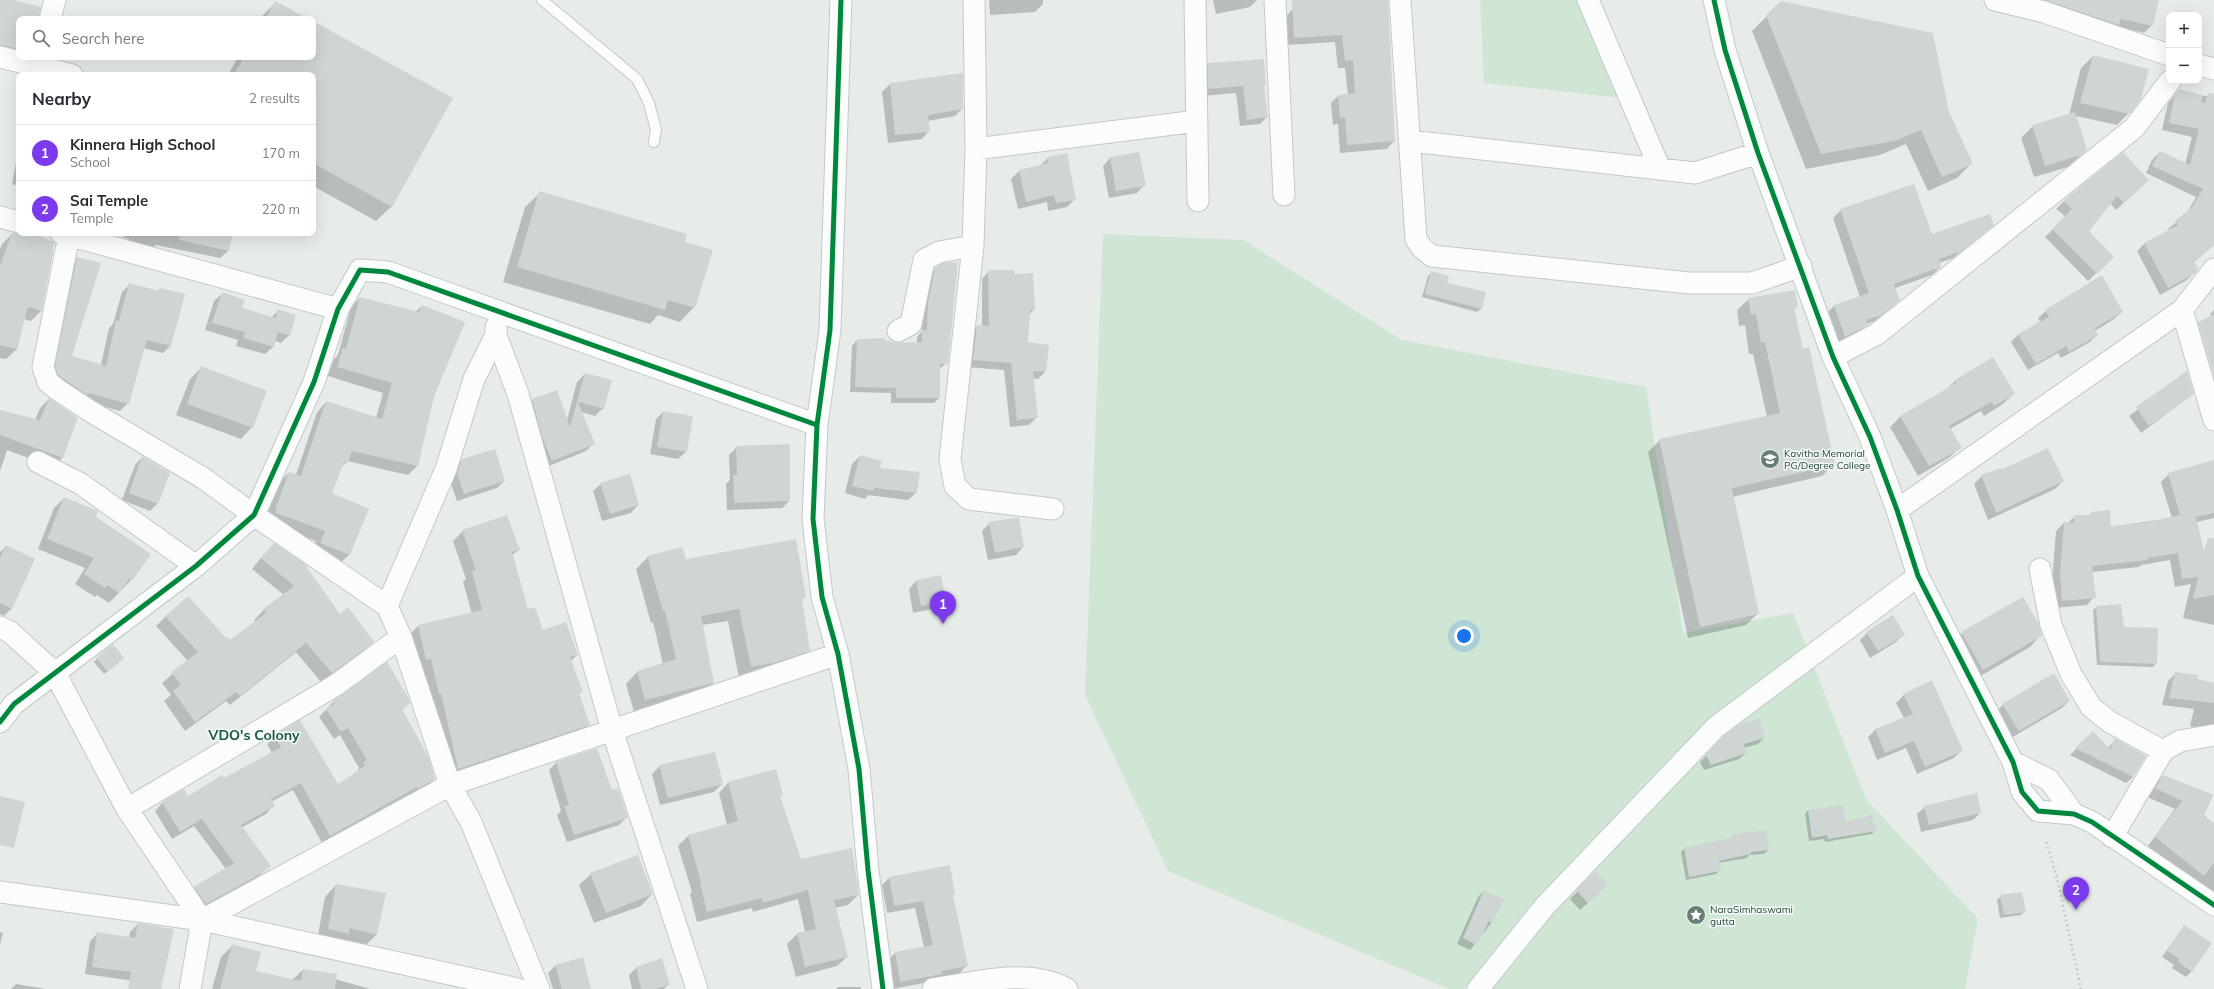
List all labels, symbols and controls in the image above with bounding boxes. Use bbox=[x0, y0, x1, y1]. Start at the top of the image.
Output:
map controls bbox=[2166, 12, 2202, 84]
button: + bbox=[2166, 12, 2202, 48]
search box bbox=[16, 16, 316, 60]
icon: search bbox=[30, 27, 52, 49]
text: Search here bbox=[62, 29, 144, 48]
button: − bbox=[2166, 48, 2202, 84]
text: Nearby bbox=[32, 88, 91, 109]
text: 2 results bbox=[249, 90, 300, 106]
text: Kinnera High School bbox=[70, 135, 215, 154]
text: 1 bbox=[41, 145, 49, 161]
text: 170 m bbox=[262, 145, 300, 161]
text: School bbox=[70, 154, 110, 170]
text: Sai Temple bbox=[70, 191, 148, 210]
text: 2 bbox=[41, 201, 49, 217]
text: 220 m bbox=[262, 201, 300, 217]
text: Temple bbox=[70, 210, 113, 226]
place label: Kavitha Memorial PG/Degree College bbox=[1784, 447, 1871, 472]
school or university icon: Kavitha Memorial PG/Degree College bbox=[1759, 448, 1781, 470]
pin: 1 bbox=[930, 591, 956, 624]
your location bbox=[1454, 626, 1474, 646]
district label: VDO's Colony bbox=[207, 726, 300, 744]
pin: 2 bbox=[2063, 877, 2089, 910]
place label: NaraSimhaswami gutta bbox=[1710, 903, 1793, 928]
place icon: NaraSimhaswami gutta bbox=[1685, 904, 1707, 926]

